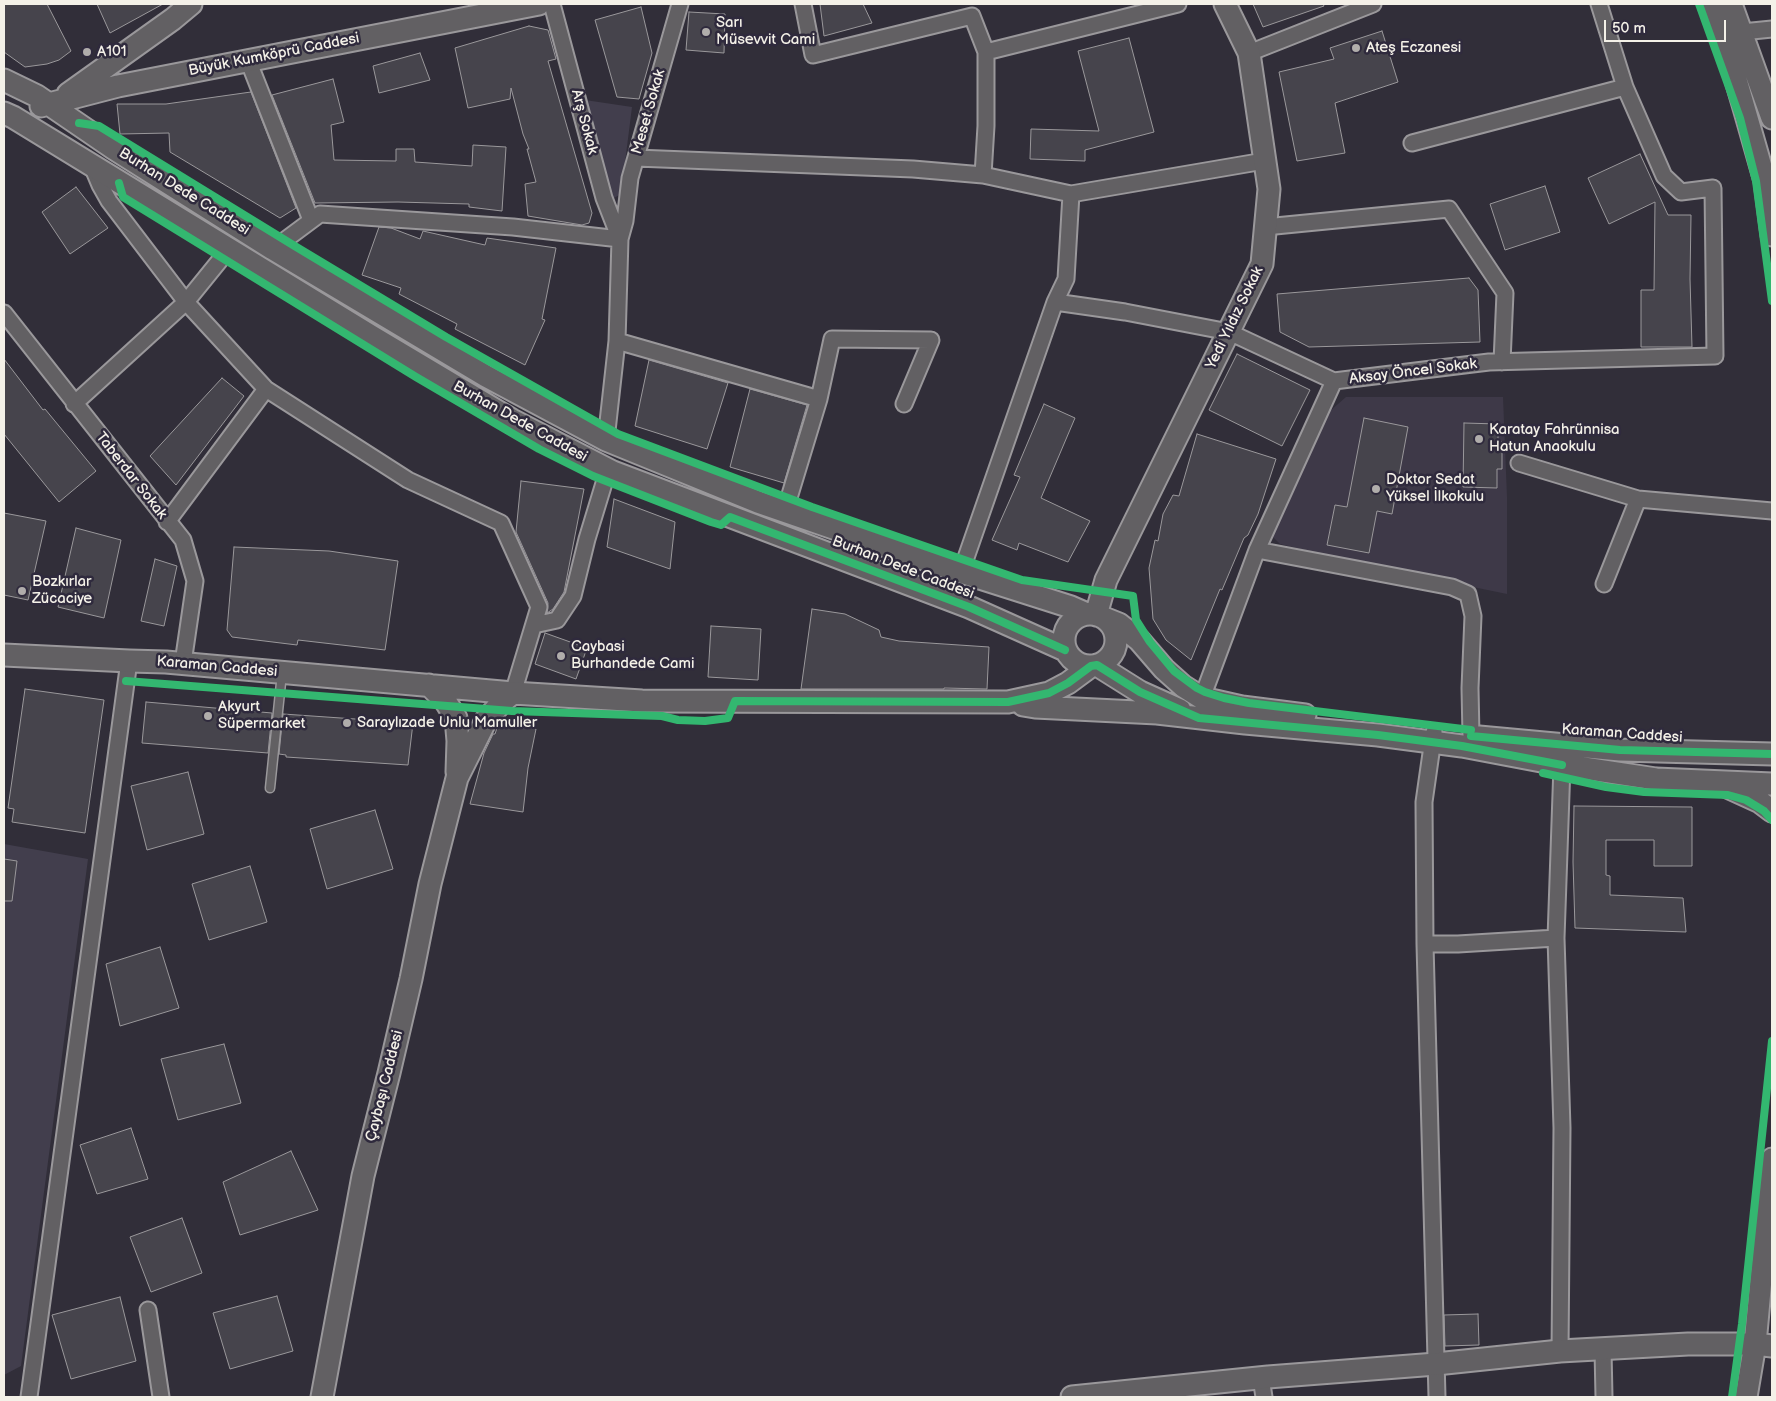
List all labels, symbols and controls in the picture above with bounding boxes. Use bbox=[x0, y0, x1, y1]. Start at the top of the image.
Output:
scale bar bbox=[1606, 10, 1728, 42]
place label: Sarı Müsevvit Cami bbox=[716, 14, 815, 49]
text: 50 m bbox=[1612, 19, 1646, 38]
marker: Sarı Müsevvit Cami bbox=[700, 26, 712, 38]
street label: Büyük Kumköprü Caddesi bbox=[187, 30, 361, 80]
place label: Ateş Eczanesi bbox=[1366, 39, 1461, 57]
marker: Ateş Eczanesi bbox=[1350, 42, 1362, 54]
place label: A101 bbox=[97, 43, 127, 61]
marker: A101 bbox=[81, 46, 93, 58]
street label: Meset Sokak bbox=[628, 68, 670, 156]
street label: Arş Sokak bbox=[567, 88, 601, 156]
street label: Burhan Dede Caddesi bbox=[115, 144, 253, 240]
street label: Yedi Yıldız Sokak bbox=[1202, 264, 1268, 372]
street label: Aksay Öncel Sokak bbox=[1348, 355, 1478, 389]
street label: Burhan Dede Caddesi bbox=[450, 378, 590, 466]
place label: Karatay Fahrünnisa Hatun Anaokulu bbox=[1489, 421, 1620, 456]
street label: Taberdar Sokak bbox=[91, 429, 171, 523]
marker: Karatay Fahrünnisa Hatun Anaokulu bbox=[1473, 433, 1485, 445]
place label: Doktor Sedat Yüksel İlkokulu bbox=[1386, 471, 1484, 506]
marker: Doktor Sedat Yüksel İlkokulu bbox=[1370, 483, 1382, 495]
street label: Burhan Dede Caddesi bbox=[829, 533, 977, 603]
place label: Bozkırlar Zücaciye bbox=[32, 573, 92, 608]
marker: Bozkırlar Zücaciye bbox=[16, 585, 28, 597]
place label: Caybasi Burhandede Cami bbox=[571, 638, 694, 673]
marker: Caybasi Burhandede Cami bbox=[555, 650, 567, 662]
street label: Karaman Caddesi bbox=[156, 653, 278, 681]
place label: Akyurt Süpermarket bbox=[218, 698, 305, 733]
marker: Akyurt Süpermarket bbox=[202, 710, 214, 722]
place label: Saraylızade Unlu Mamuller bbox=[357, 714, 537, 732]
marker: Saraylızade Unlu Mamuller bbox=[341, 717, 353, 729]
street label: Karaman Caddesi bbox=[1561, 721, 1683, 747]
street label: Çaybaşı Caddesi bbox=[362, 1028, 408, 1144]

